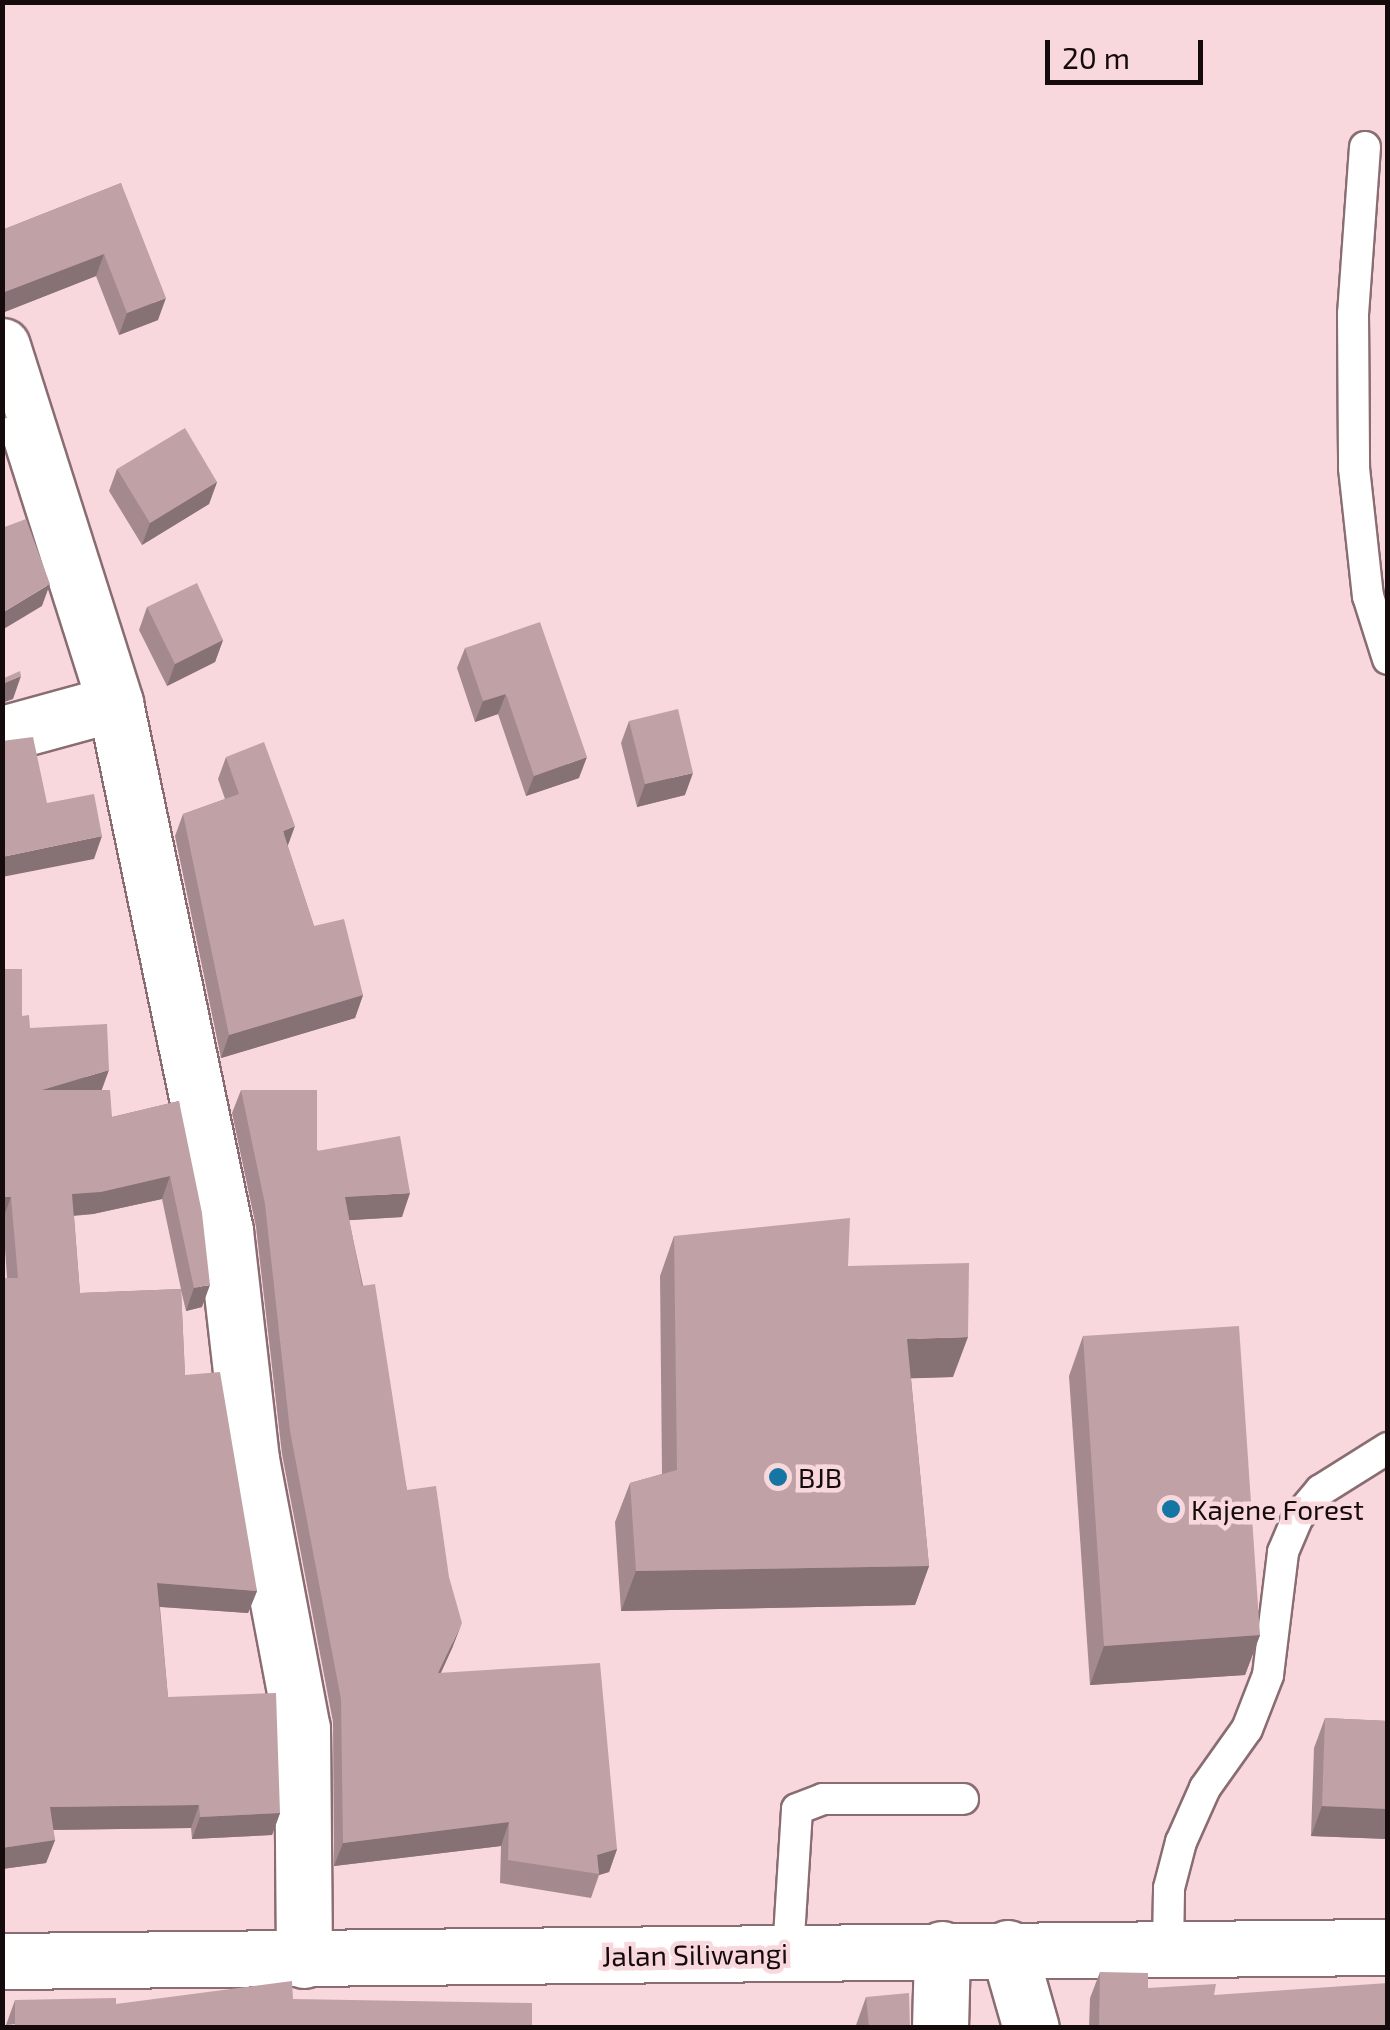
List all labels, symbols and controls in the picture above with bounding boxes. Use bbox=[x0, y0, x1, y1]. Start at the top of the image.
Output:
scale bar bbox=[1050, 20, 1208, 82]
text: 20 m bbox=[1062, 39, 1130, 75]
place label: BJB bbox=[798, 1460, 842, 1494]
marker: BJB bbox=[767, 1466, 789, 1488]
place label: Kajene Forest bbox=[1191, 1492, 1364, 1526]
marker: Kajene Forest bbox=[1160, 1498, 1182, 1520]
street label: Jalan Siliwangi bbox=[602, 1936, 788, 1972]

